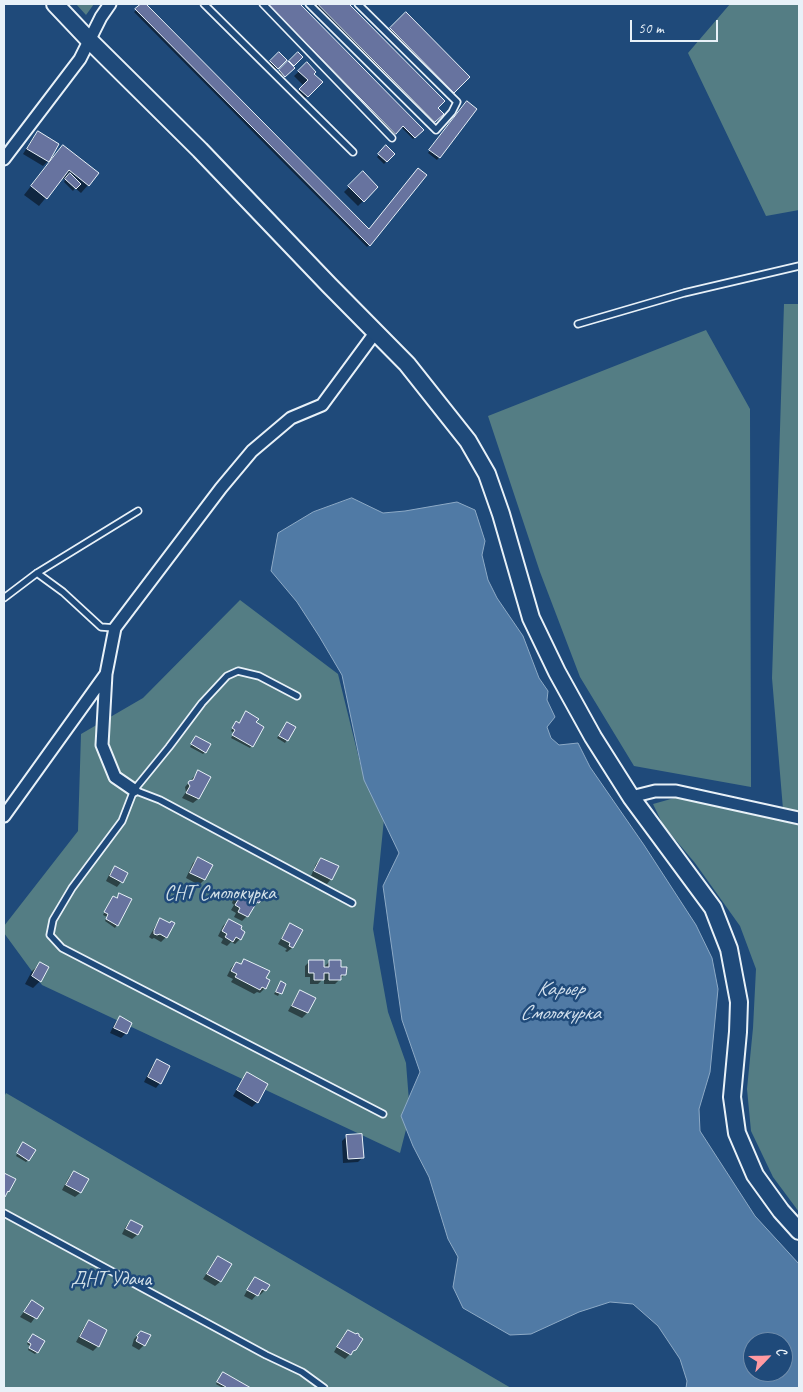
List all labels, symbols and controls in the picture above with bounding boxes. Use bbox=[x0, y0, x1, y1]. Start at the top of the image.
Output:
scale bar bbox=[633, 10, 720, 42]
text: 50 m bbox=[638, 19, 664, 38]
park label: СНТ Смолокурка bbox=[164, 882, 276, 906]
water label: Карьер Смолокурка bbox=[520, 976, 600, 1026]
park label: ДНТ Удача bbox=[71, 1268, 151, 1292]
north arrow bbox=[743, 1332, 793, 1382]
text: С bbox=[772, 1345, 790, 1358]

